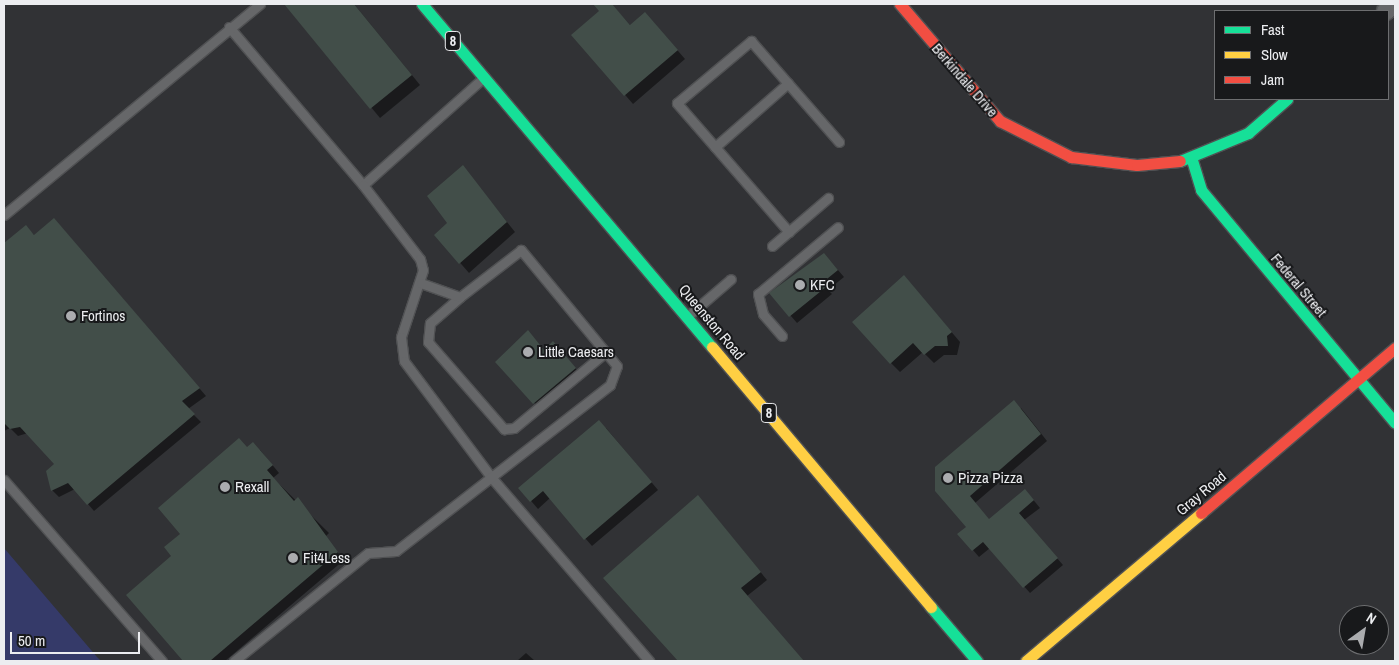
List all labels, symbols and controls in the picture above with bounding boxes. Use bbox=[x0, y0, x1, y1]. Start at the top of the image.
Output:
legend bbox=[1214, 10, 1389, 100]
text: Fast bbox=[1261, 19, 1284, 40]
road number: 8 bbox=[444, 29, 462, 52]
street label: Berkindale Drive bbox=[928, 40, 1002, 120]
text: Slow bbox=[1261, 44, 1288, 65]
text: Jam bbox=[1261, 69, 1284, 90]
street label: Federal Street bbox=[1267, 250, 1331, 320]
place label: KFC bbox=[810, 276, 835, 294]
marker: KFC bbox=[794, 279, 806, 291]
street label: Queenston Road bbox=[675, 281, 749, 363]
place label: Fortinos bbox=[81, 307, 126, 325]
marker: Fortinos bbox=[65, 310, 77, 322]
place label: Little Caesars bbox=[538, 343, 614, 361]
marker: Little Caesars bbox=[522, 346, 534, 358]
road number: 8 bbox=[760, 402, 778, 424]
street label: Gray Road bbox=[1172, 467, 1230, 519]
place label: Pizza Pizza bbox=[958, 469, 1023, 487]
marker: Pizza Pizza bbox=[942, 472, 954, 484]
place label: Rexall bbox=[235, 478, 269, 496]
marker: Rexall bbox=[219, 481, 231, 493]
place label: Fit4Less bbox=[303, 549, 350, 567]
marker: Fit4Less bbox=[287, 552, 299, 564]
north arrow bbox=[1339, 605, 1389, 655]
text: N bbox=[1363, 608, 1380, 628]
scale bar bbox=[12, 622, 142, 654]
text: 50 m bbox=[18, 630, 45, 651]

